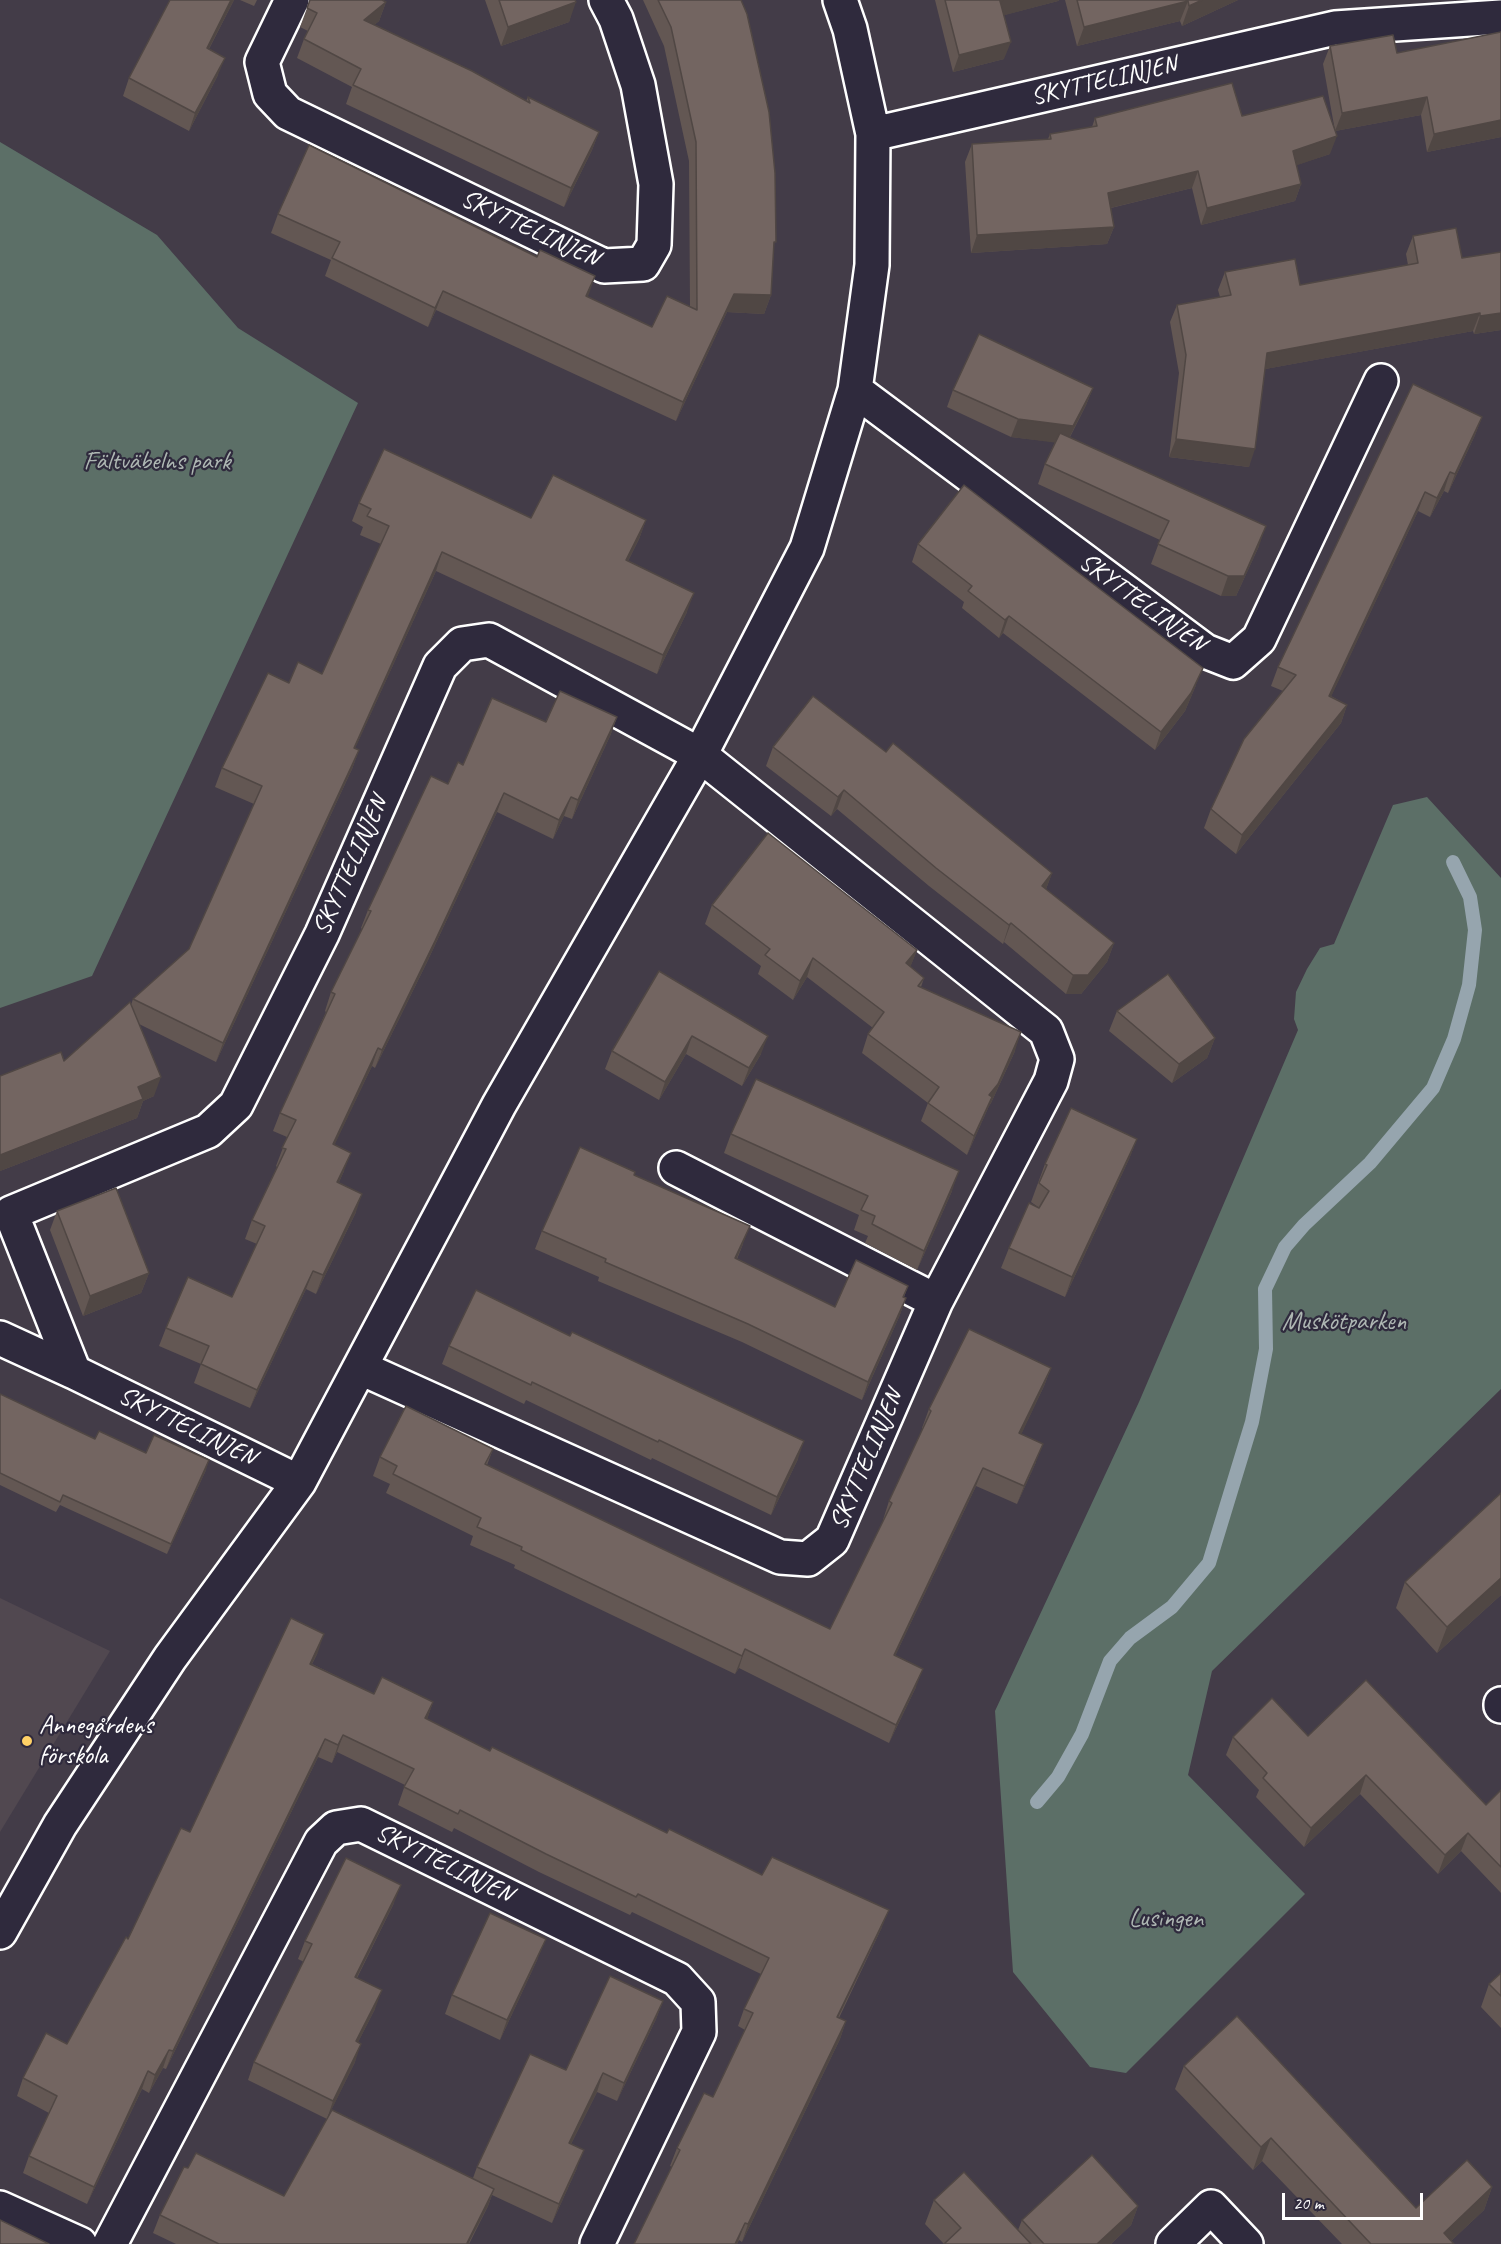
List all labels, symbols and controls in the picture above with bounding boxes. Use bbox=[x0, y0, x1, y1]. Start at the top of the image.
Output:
street label: SKYTTELINJEN bbox=[1028, 49, 1180, 113]
street label: SKYTTELINJEN bbox=[456, 183, 604, 275]
park label: Fältväbelns park bbox=[83, 446, 231, 478]
street label: SKYTTELINJEN bbox=[1073, 547, 1211, 659]
street label: SKYTTELINJEN bbox=[306, 792, 396, 940]
park label: Muskötparken bbox=[1282, 1306, 1406, 1338]
street label: SKYTTELINJEN bbox=[113, 1380, 261, 1474]
street label: SKYTTELINJEN bbox=[824, 1385, 910, 1535]
place label: Annegårdens förskola bbox=[39, 1710, 153, 1772]
marker: Annegårdens förskola bbox=[20, 1734, 34, 1748]
street label: SKYTTELINJEN bbox=[370, 1817, 518, 1911]
park label: Lusingen bbox=[1129, 1903, 1203, 1935]
scale bar bbox=[1285, 2181, 1426, 2219]
text: 20 m bbox=[1293, 2192, 1324, 2214]

